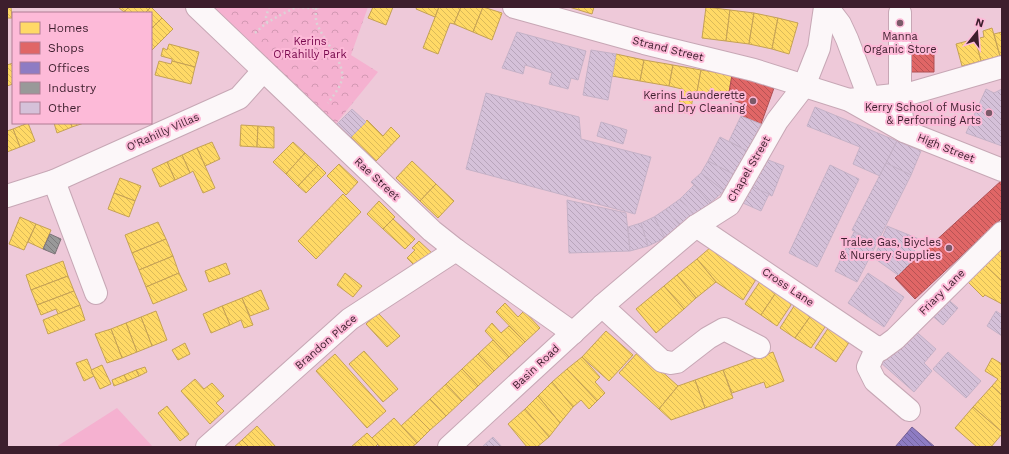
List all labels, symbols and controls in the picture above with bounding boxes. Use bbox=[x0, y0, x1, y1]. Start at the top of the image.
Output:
legend bbox=[12, 12, 152, 124]
north arrow bbox=[957, 12, 997, 52]
text: N bbox=[974, 16, 986, 30]
marker: Manna Organic Store bbox=[895, 18, 905, 28]
text: Homes bbox=[48, 21, 89, 35]
place label: Manna Organic Store bbox=[863, 30, 937, 56]
street label: Strand Street bbox=[631, 34, 705, 64]
park label: Kerins O'Rahilly Park bbox=[273, 35, 347, 61]
text: Shops bbox=[48, 41, 84, 55]
text: Offices bbox=[48, 61, 90, 75]
text: Industry bbox=[48, 81, 97, 95]
place label: Kerins Launderette and Dry Cleaning bbox=[643, 89, 745, 115]
marker: Kerins Launderette and Dry Cleaning bbox=[748, 96, 758, 106]
text: Other bbox=[48, 101, 81, 115]
place label: Kerry School of Music & Performing Arts bbox=[865, 101, 981, 127]
marker: Kerry School of Music & Performing Arts bbox=[984, 108, 994, 118]
street label: O'Rahilly Villas bbox=[125, 110, 202, 154]
street label: High Street bbox=[916, 131, 977, 166]
street label: Chapel Street bbox=[725, 134, 773, 204]
street label: Rae Street bbox=[352, 155, 402, 203]
place label: Tralee Gas, Biycles & Nursery Supplies bbox=[840, 236, 941, 262]
marker: Tralee Gas, Biycles & Nursery Supplies bbox=[944, 243, 954, 253]
street label: Cross Lane bbox=[760, 265, 816, 309]
street label: Friary Lane bbox=[916, 266, 968, 318]
street label: Brandon Place bbox=[293, 312, 359, 372]
street label: Basin Road bbox=[510, 342, 562, 392]

